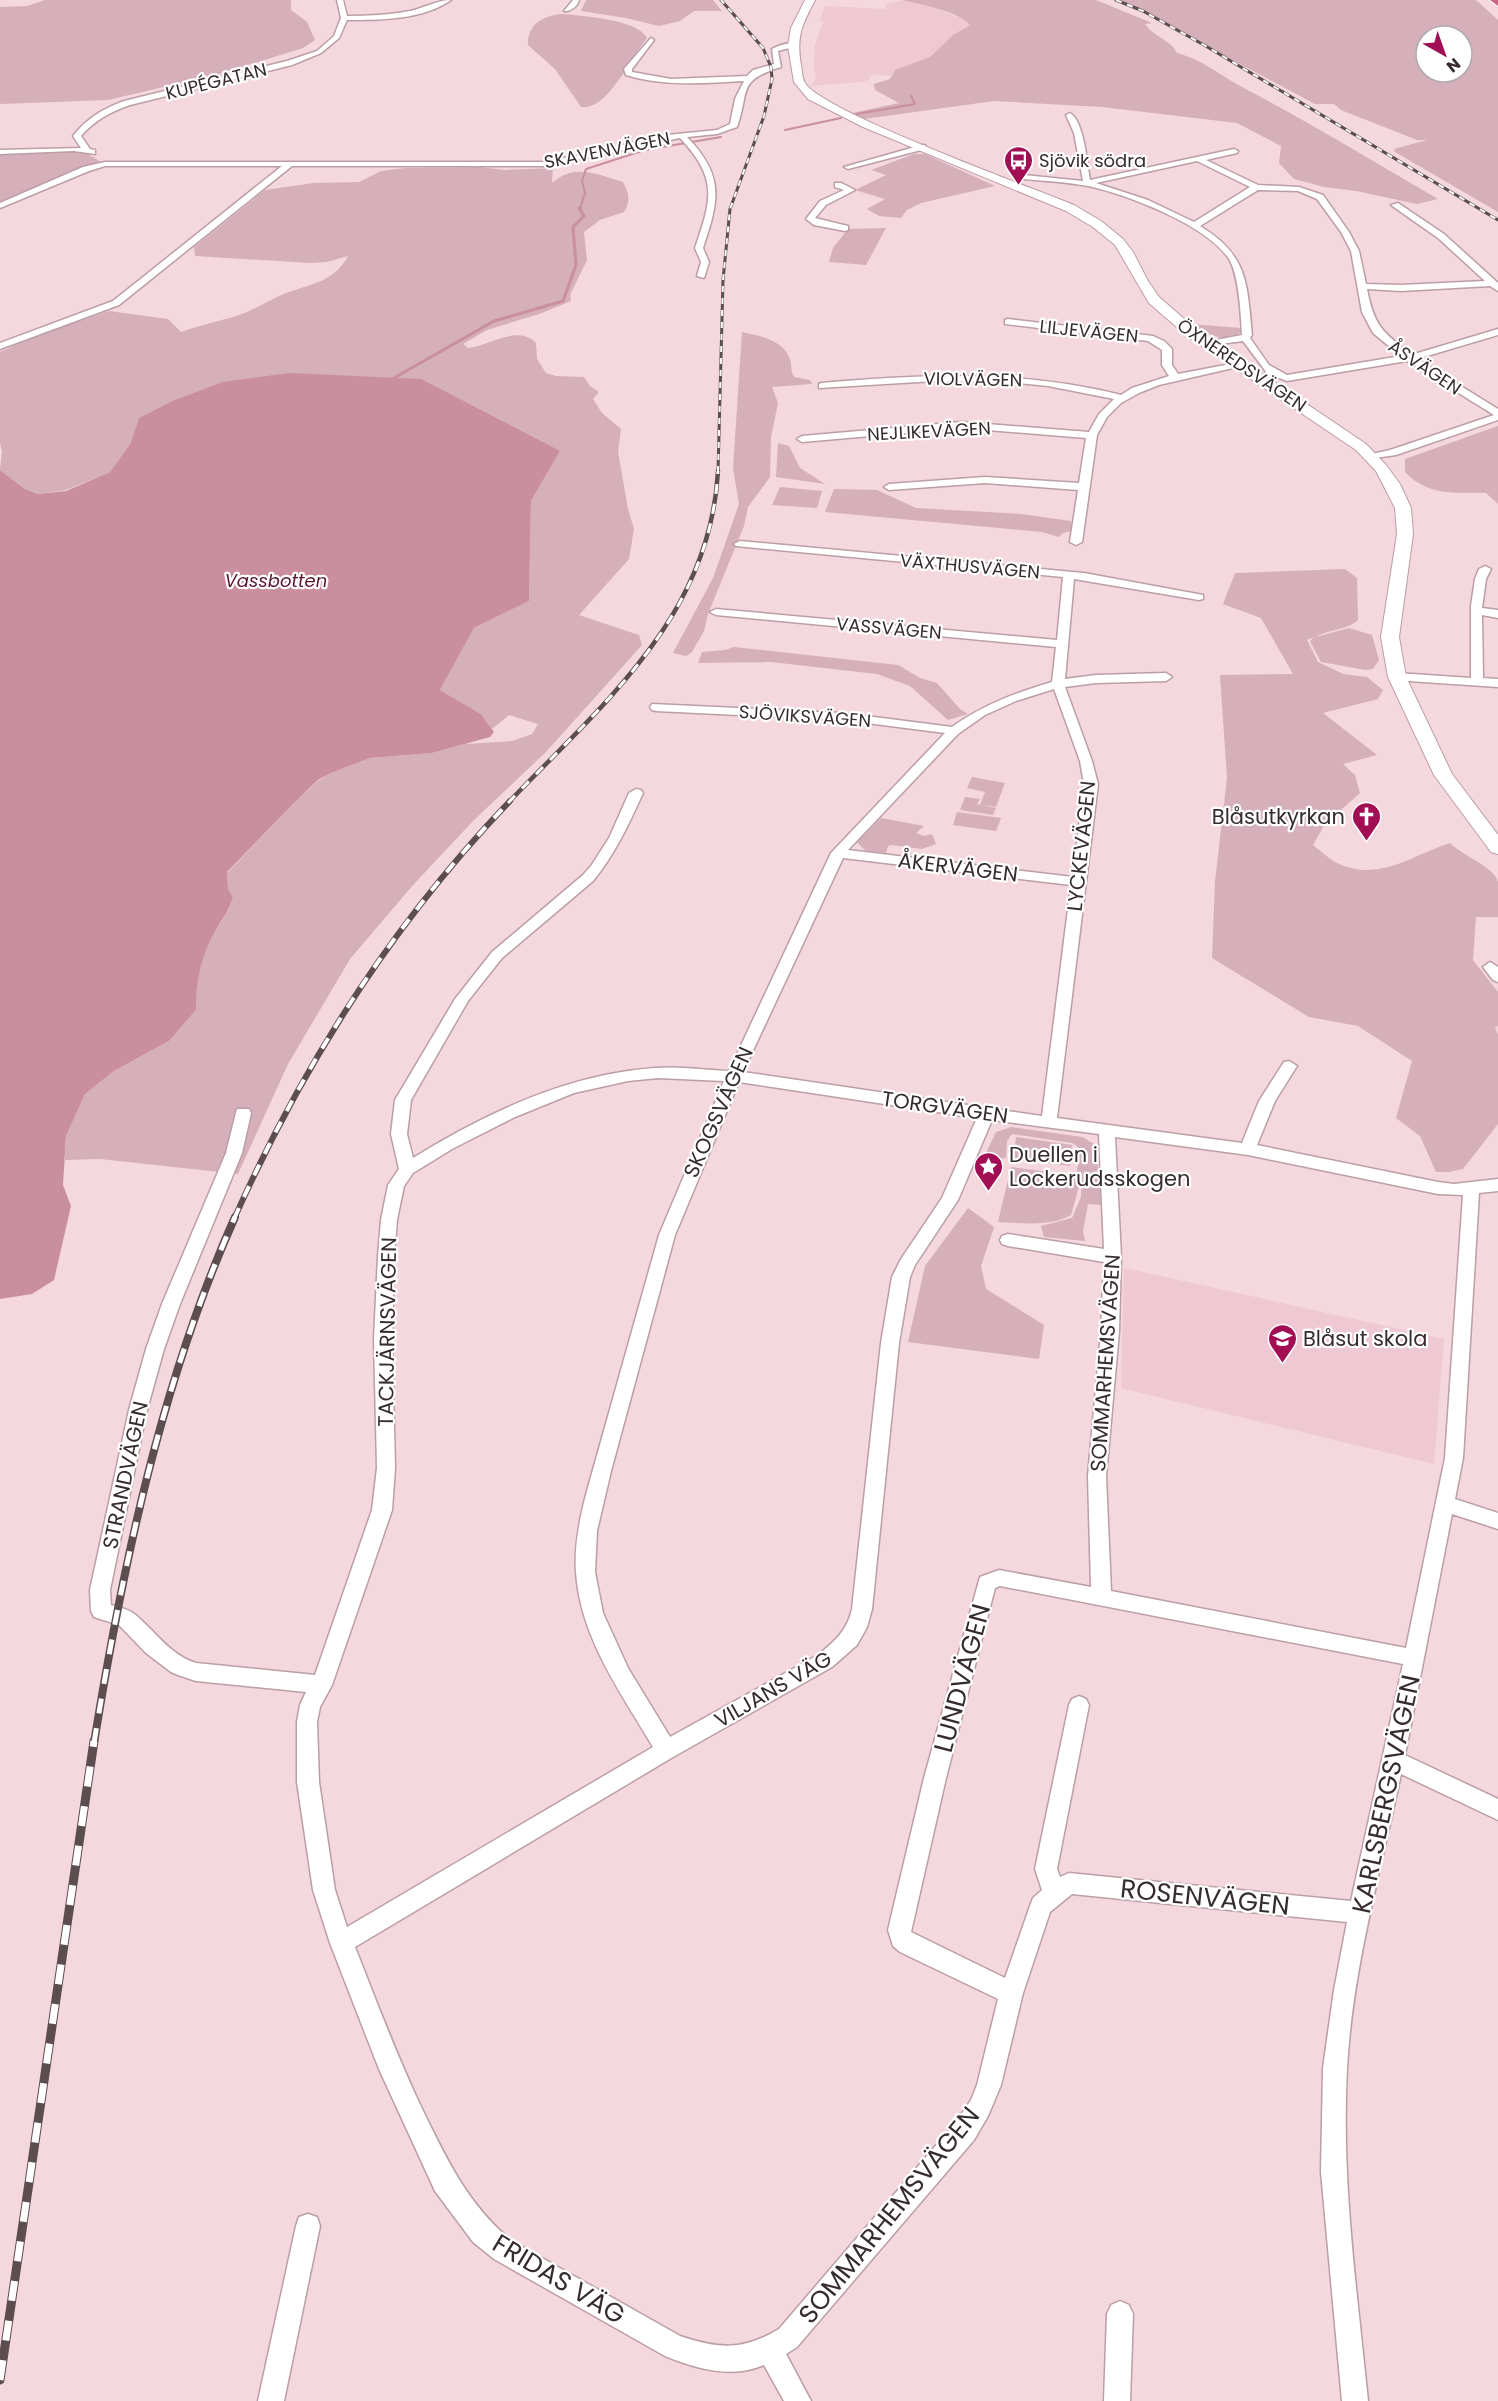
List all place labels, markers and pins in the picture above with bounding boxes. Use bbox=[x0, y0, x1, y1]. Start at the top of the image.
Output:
bus stop icon: Sjövik södra bbox=[1002, 144, 1034, 186]
place label: Sjövik södra bbox=[1039, 148, 1146, 173]
church icon: Blåsutkyrkan bbox=[1350, 800, 1382, 842]
place label: Blåsutkyrkan bbox=[1212, 802, 1345, 831]
place label: Duellen i Lockerudsskogen bbox=[1009, 1140, 1190, 1193]
place icon: Duellen i Lockerudsskogen bbox=[972, 1150, 1004, 1192]
school or university icon: Blåsut skola bbox=[1266, 1322, 1298, 1364]
place label: Blåsut skola bbox=[1303, 1324, 1427, 1353]

